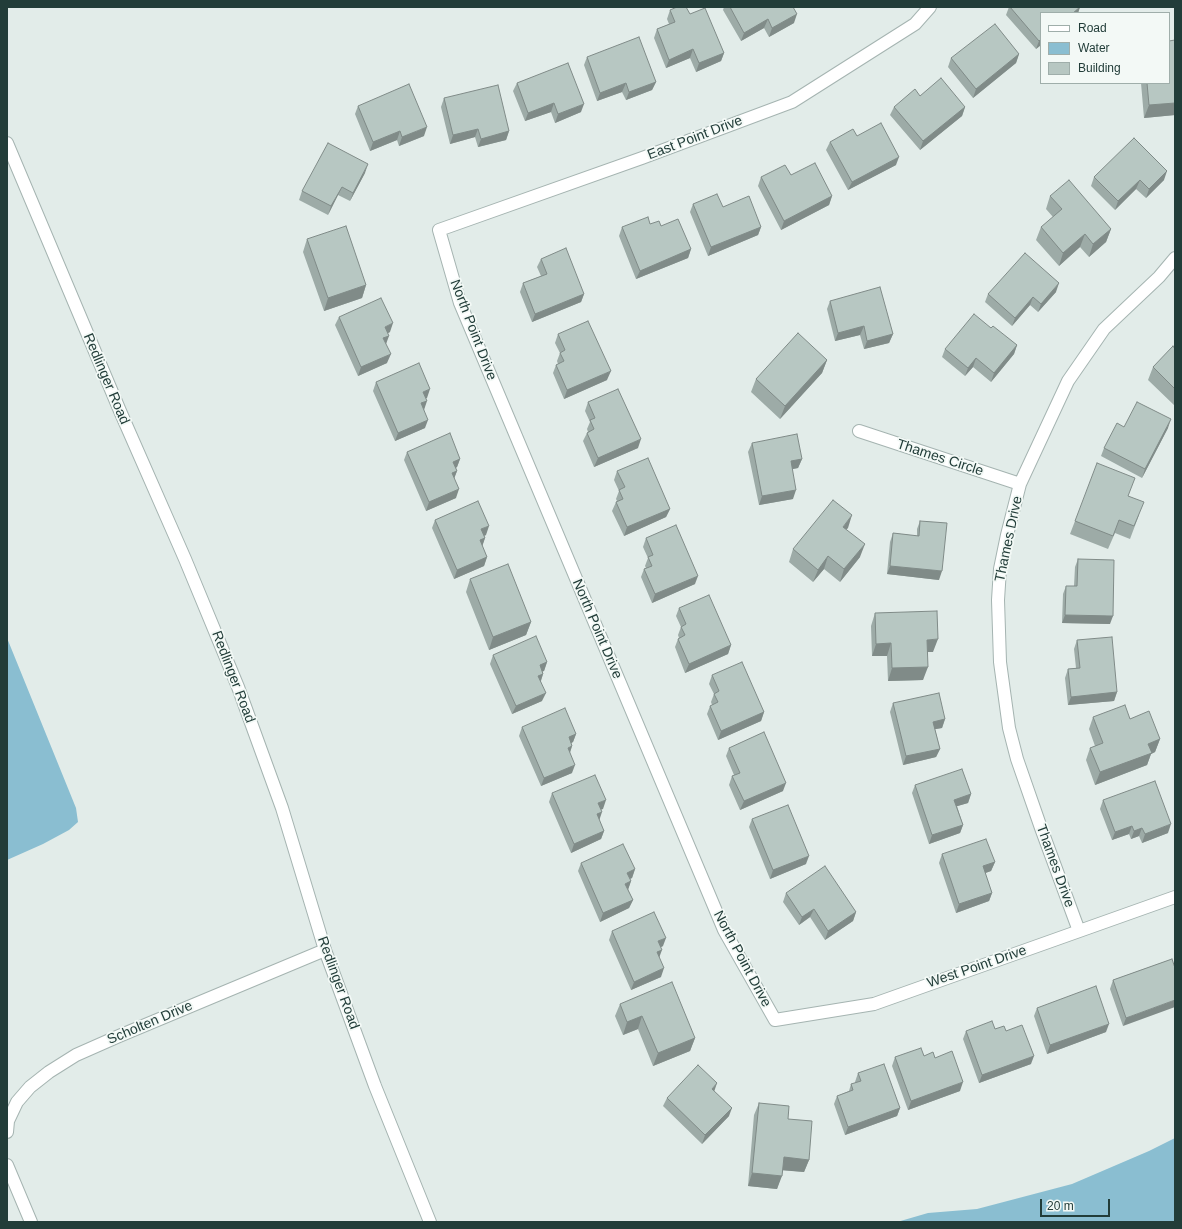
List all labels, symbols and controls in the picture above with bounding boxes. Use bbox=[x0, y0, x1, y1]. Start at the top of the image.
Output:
legend bbox=[1040, 12, 1170, 84]
text: Road bbox=[1078, 21, 1107, 35]
text: Water bbox=[1078, 41, 1110, 55]
text: Building bbox=[1078, 61, 1121, 75]
street label: East Point Drive bbox=[645, 112, 745, 164]
street label: North Point Drive bbox=[446, 277, 500, 383]
street label: Redlinger Road bbox=[79, 331, 133, 427]
street label: Thames Circle bbox=[894, 436, 986, 480]
street label: Thames Drive bbox=[992, 495, 1026, 583]
street label: North Point Drive bbox=[568, 577, 626, 681]
street label: Redlinger Road bbox=[208, 629, 258, 725]
street label: Thames Drive bbox=[1032, 822, 1078, 910]
street label: North Point Drive bbox=[710, 908, 774, 1010]
street label: Redlinger Road bbox=[313, 934, 363, 1032]
street label: West Point Drive bbox=[925, 942, 1029, 992]
street label: Scholten Drive bbox=[105, 997, 195, 1049]
scale bar bbox=[1042, 1191, 1112, 1217]
text: 20 m bbox=[1047, 1199, 1074, 1213]

